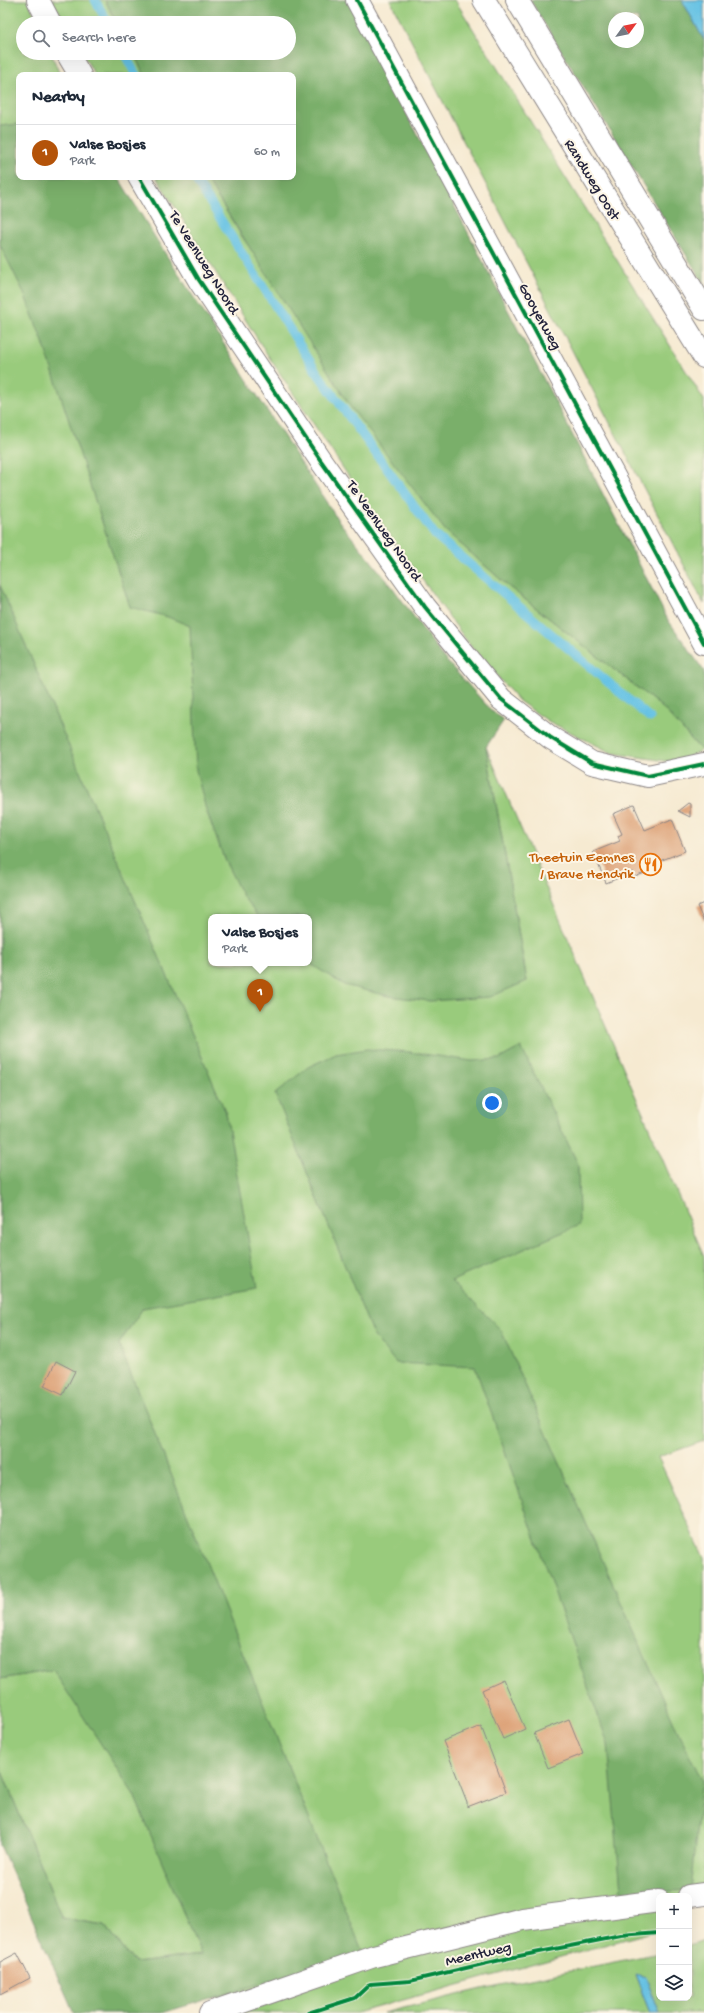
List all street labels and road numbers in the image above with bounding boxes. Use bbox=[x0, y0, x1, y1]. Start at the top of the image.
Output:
street label: Randweg Oost bbox=[559, 136, 624, 225]
street label: Te Veenweg Noord bbox=[164, 207, 243, 319]
street label: Gooyerweg bbox=[514, 281, 565, 353]
street label: Te Veenweg Noord bbox=[341, 476, 426, 586]
street label: Meentweg bbox=[444, 1939, 513, 1971]

